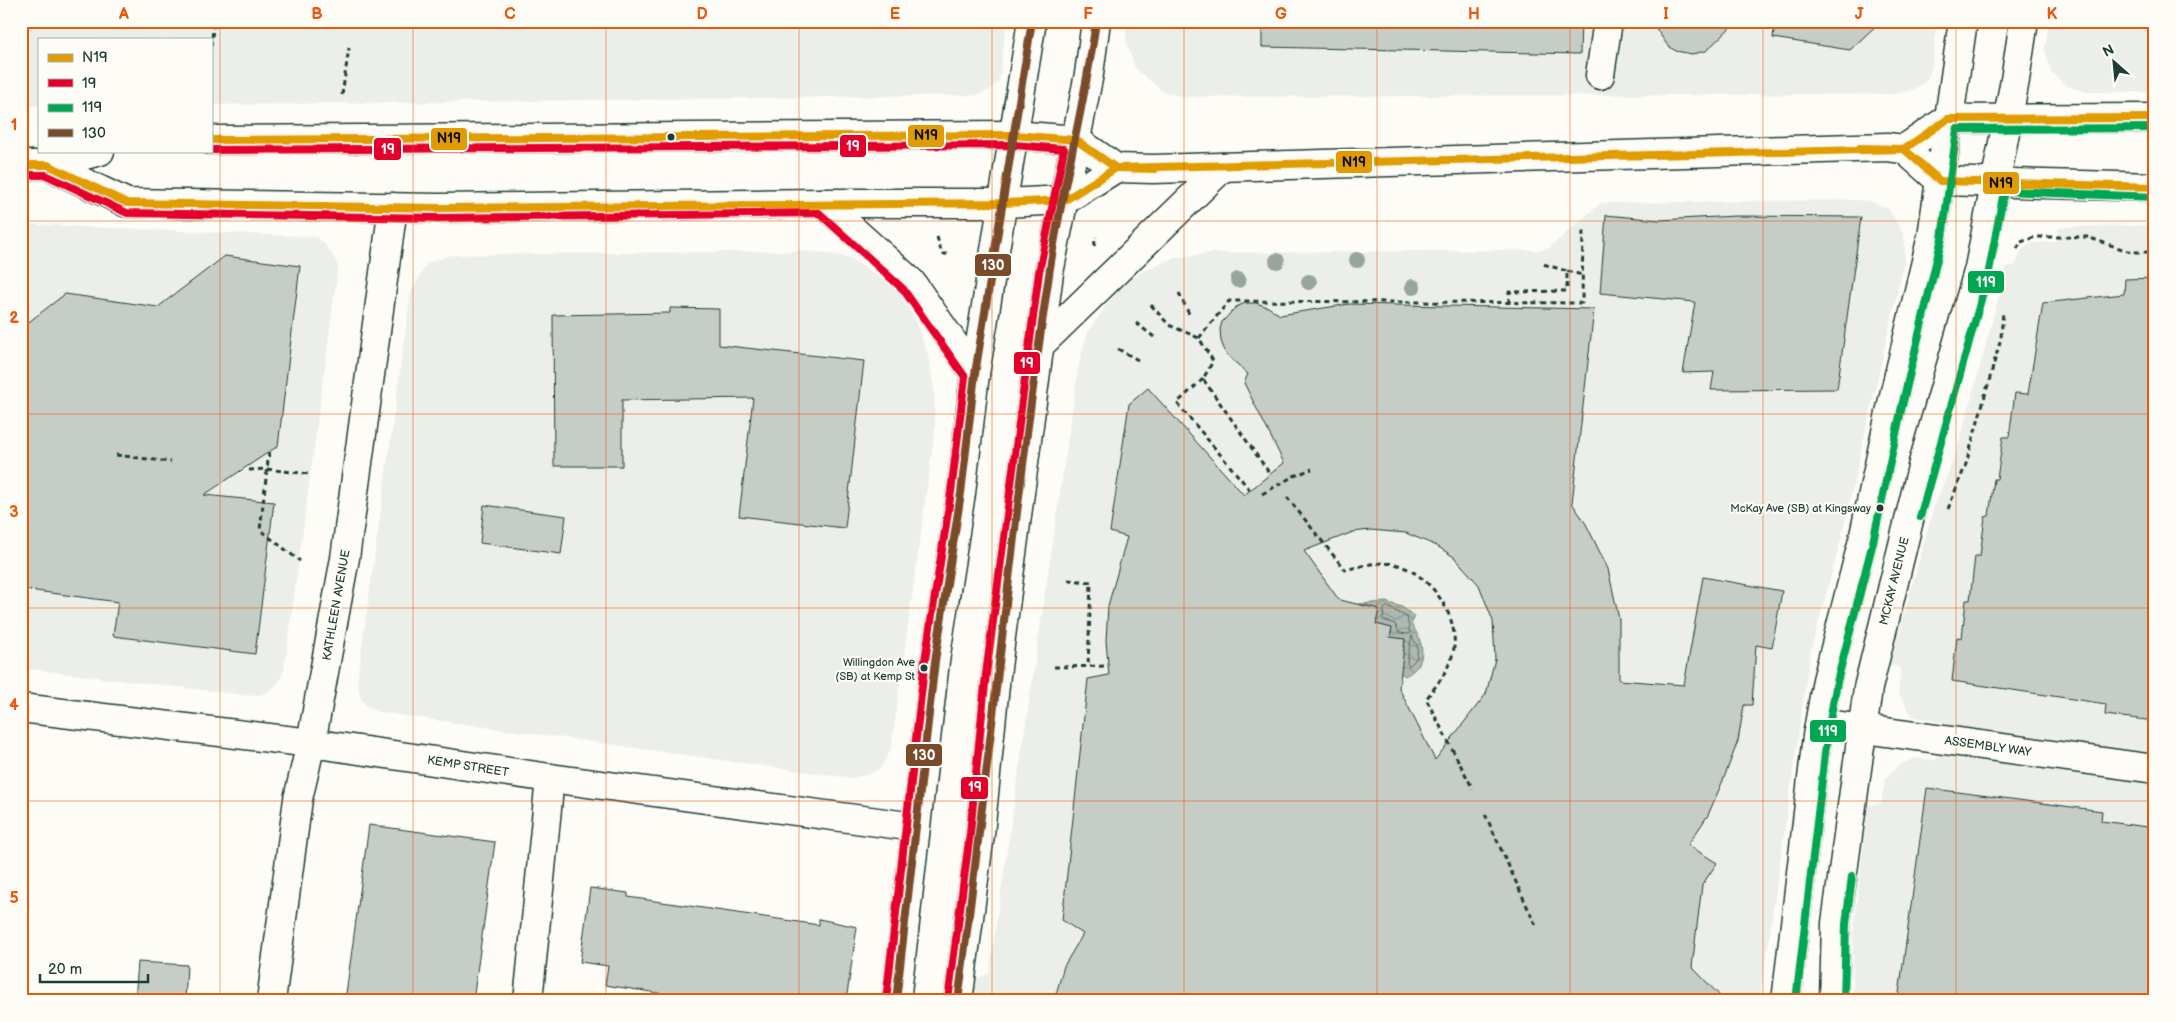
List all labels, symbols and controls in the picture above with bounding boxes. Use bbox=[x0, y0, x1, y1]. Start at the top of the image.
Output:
text: A bbox=[118, 5, 129, 24]
text: B bbox=[311, 5, 323, 24]
text: C bbox=[504, 5, 516, 24]
text: D bbox=[696, 5, 708, 24]
text: E bbox=[890, 5, 900, 24]
text: F bbox=[1083, 5, 1093, 24]
text: G bbox=[1275, 5, 1287, 24]
text: H bbox=[1468, 5, 1480, 24]
text: I bbox=[1663, 5, 1669, 24]
text: J bbox=[1855, 5, 1864, 24]
text: K bbox=[2047, 5, 2058, 24]
legend bbox=[38, 38, 212, 152]
north arrow bbox=[2088, 38, 2138, 88]
text: N bbox=[2100, 41, 2117, 61]
text: N19 bbox=[82, 48, 108, 67]
text: 19 bbox=[82, 74, 96, 93]
text: 119 bbox=[82, 98, 102, 117]
text: 1 bbox=[11, 116, 17, 135]
text: 130 bbox=[82, 124, 106, 143]
line badge: N19 bbox=[907, 124, 945, 148]
line badge: N19 bbox=[430, 127, 468, 151]
text: N19 bbox=[914, 127, 938, 144]
text: N19 bbox=[437, 130, 461, 147]
unlabelled marker bbox=[666, 132, 676, 142]
line badge: 19 bbox=[839, 134, 867, 158]
line badge: 19 bbox=[373, 137, 402, 161]
text: 19 bbox=[846, 138, 860, 155]
text: 19 bbox=[381, 141, 395, 158]
line badge: N19 bbox=[1335, 150, 1373, 174]
text: N19 bbox=[1342, 154, 1366, 171]
line badge: N19 bbox=[1982, 171, 2020, 195]
text: N19 bbox=[1989, 175, 2013, 192]
line badge: 130 bbox=[974, 253, 1012, 277]
text: 130 bbox=[982, 257, 1005, 274]
line badge: 119 bbox=[1967, 270, 2005, 294]
text: 119 bbox=[1976, 274, 1996, 291]
text: 2 bbox=[9, 309, 19, 328]
line badge: 19 bbox=[1013, 351, 1041, 375]
text: 19 bbox=[1020, 355, 1034, 372]
place label: McKay Ave (SB) at Kingsway bbox=[1730, 502, 1871, 515]
text: 3 bbox=[9, 503, 19, 522]
marker: McKay Ave (SB) at Kingsway bbox=[1875, 503, 1885, 513]
street label: MCKAY AVENUE bbox=[1876, 535, 1913, 627]
street label: KATHLEEN AVENUE bbox=[319, 548, 354, 662]
place label: Willingdon Ave (SB) at Kemp St bbox=[835, 656, 916, 683]
marker: Willingdon Ave (SB) at Kemp St bbox=[919, 663, 929, 673]
text: 4 bbox=[9, 696, 19, 715]
line badge: 119 bbox=[1809, 719, 1847, 743]
text: 119 bbox=[1818, 723, 1838, 740]
street label: ASSEMBLY WAY bbox=[1944, 733, 2033, 760]
line badge: 130 bbox=[905, 743, 943, 767]
text: 130 bbox=[913, 747, 936, 764]
street label: KEMP STREET bbox=[426, 753, 511, 780]
line badge: 19 bbox=[960, 776, 989, 800]
text: 19 bbox=[968, 779, 982, 796]
text: 5 bbox=[9, 889, 19, 908]
scale bar bbox=[40, 952, 148, 984]
text: 20 m bbox=[48, 960, 82, 979]

